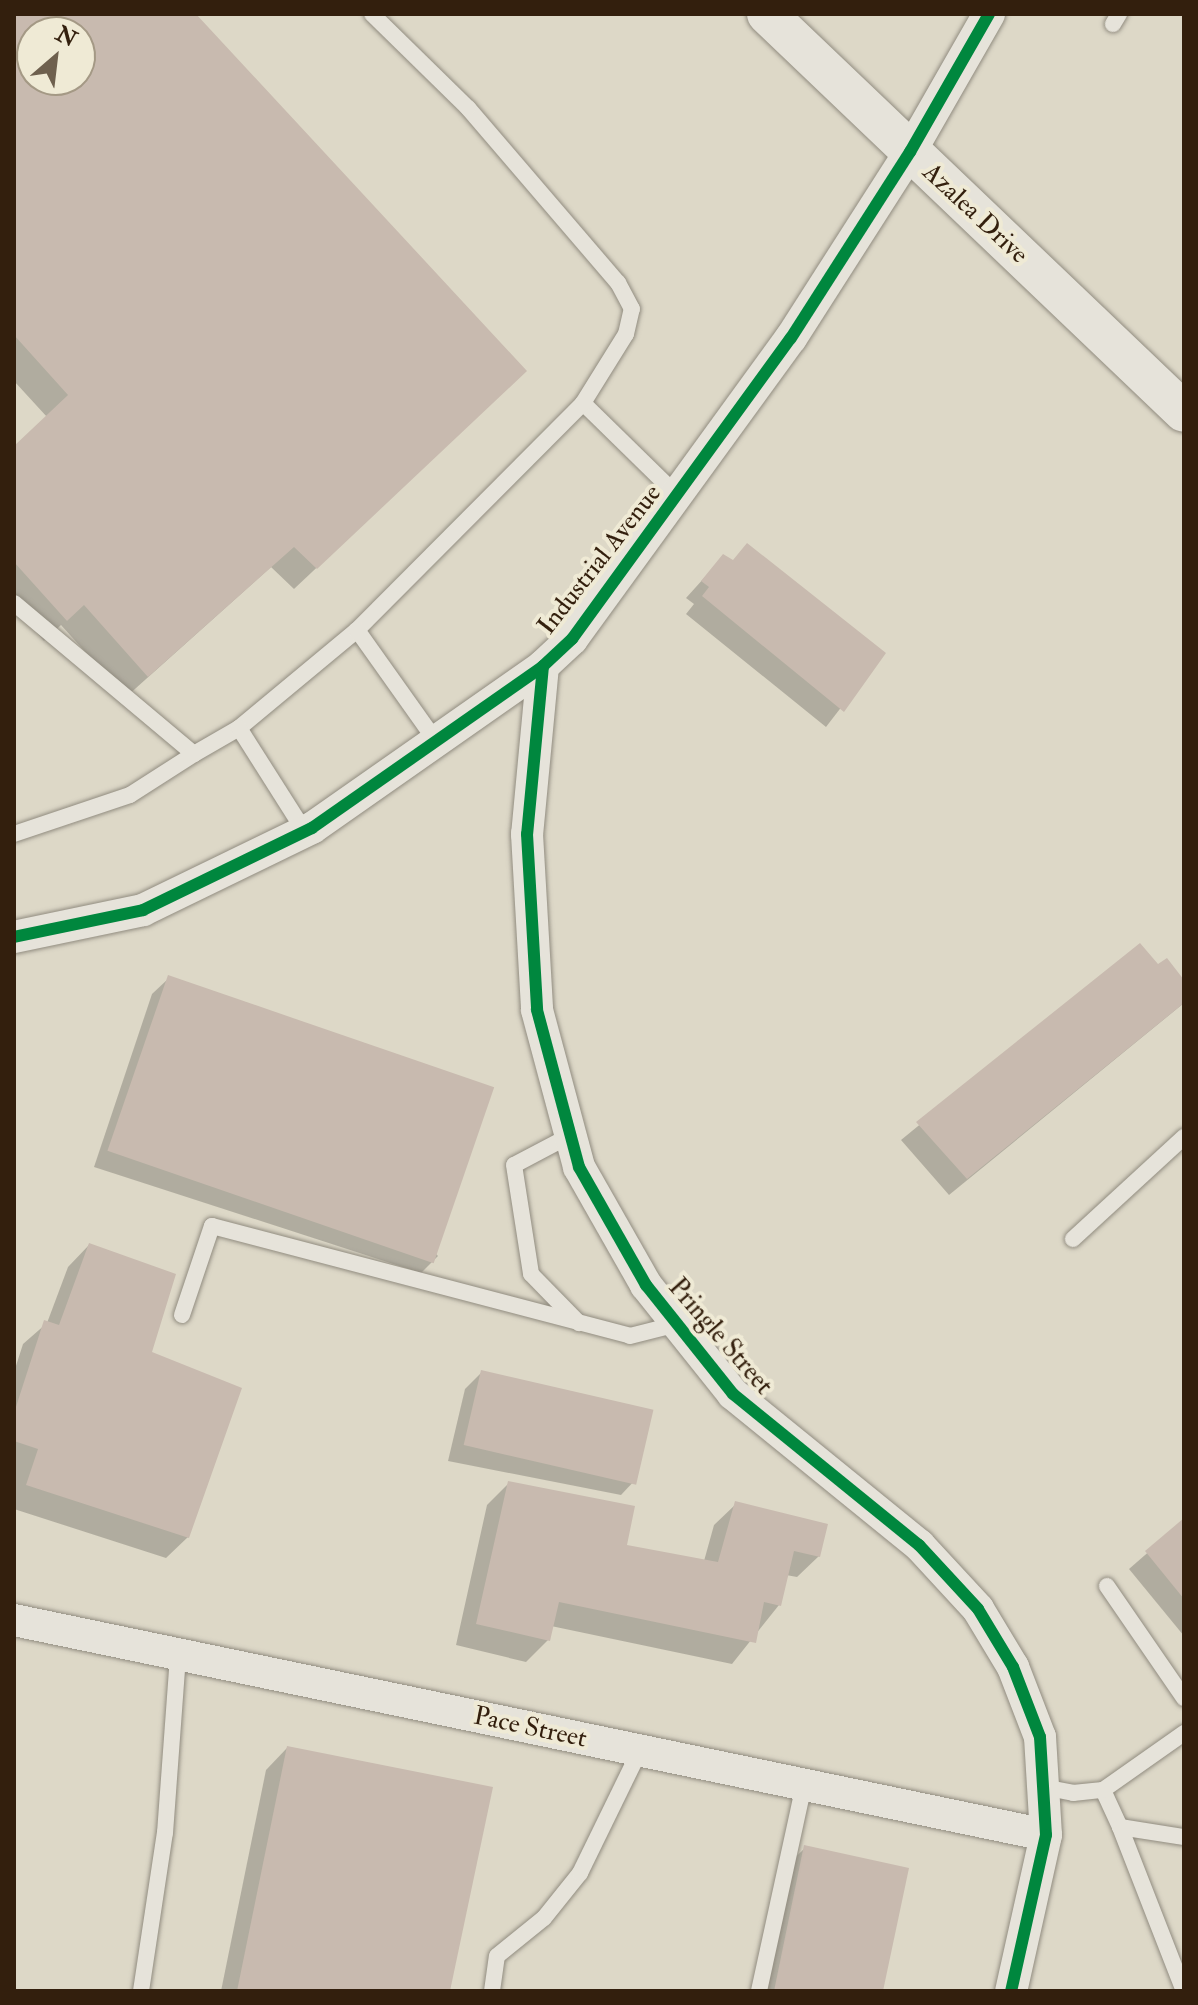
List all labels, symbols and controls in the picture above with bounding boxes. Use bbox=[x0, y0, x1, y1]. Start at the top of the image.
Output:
north arrow bbox=[16, 16, 96, 96]
text: N bbox=[51, 20, 82, 54]
street label: Azalea Drive bbox=[916, 157, 1034, 271]
street label: Industrial Avenue bbox=[532, 479, 668, 641]
street label: Pringle Street bbox=[661, 1273, 779, 1401]
street label: Pace Street bbox=[471, 1701, 589, 1755]

